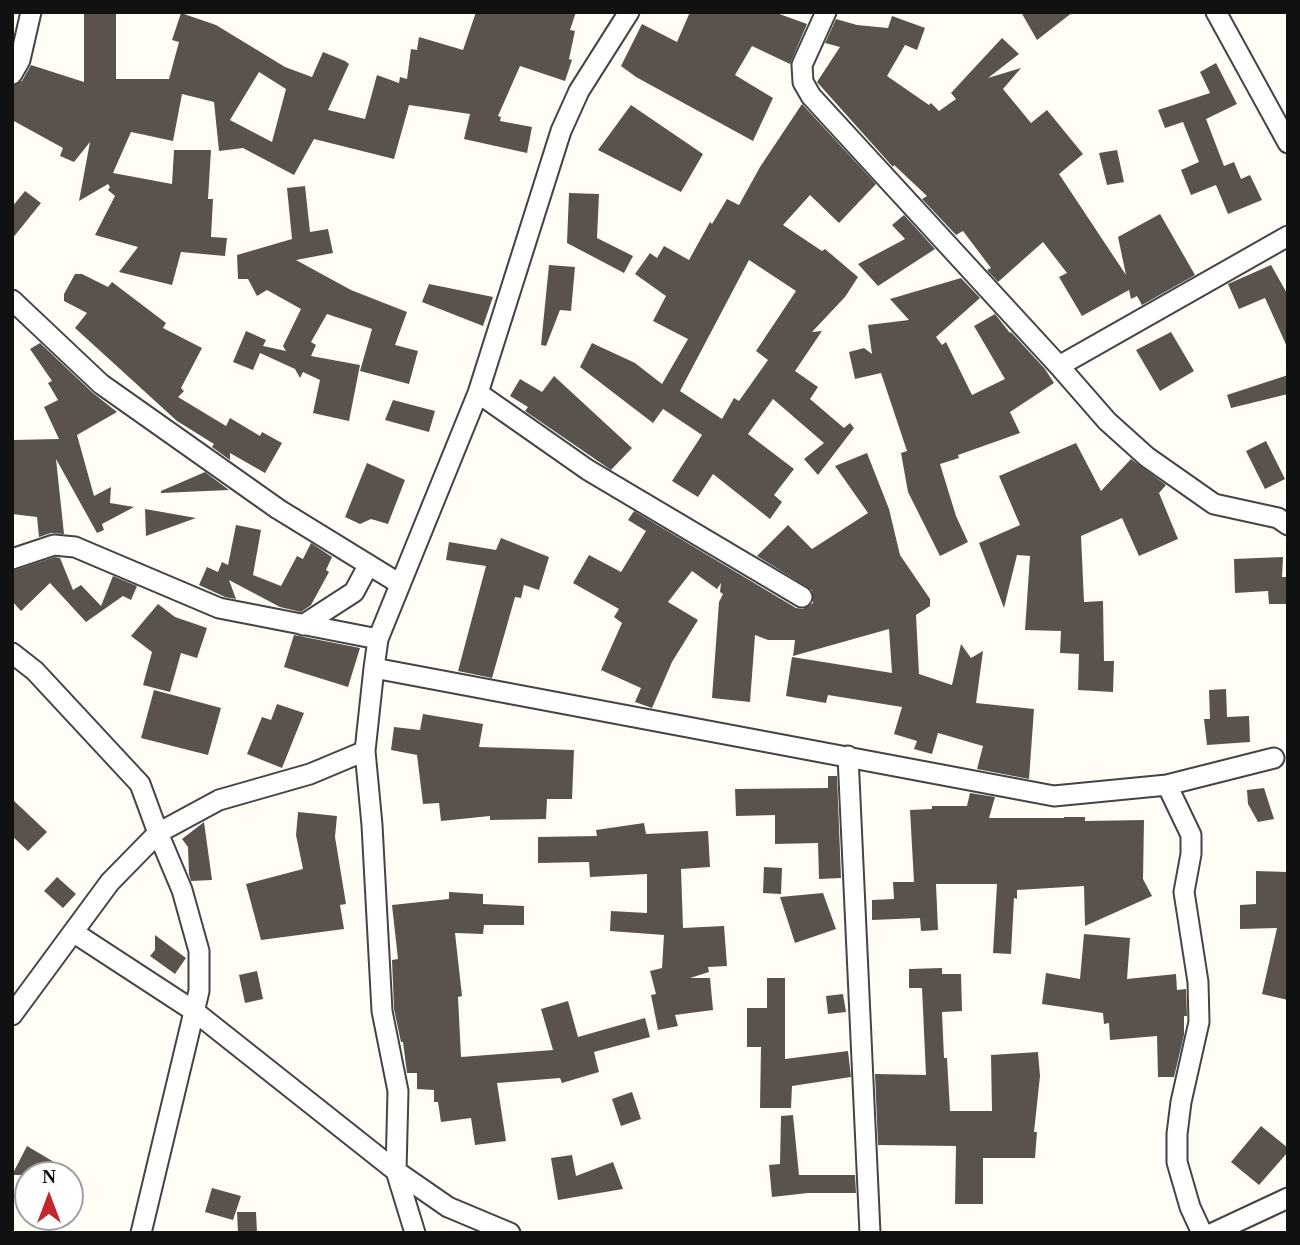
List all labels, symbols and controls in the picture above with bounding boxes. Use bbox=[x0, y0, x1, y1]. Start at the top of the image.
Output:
north arrow bbox=[14, 1161, 84, 1231]
text: N bbox=[42, 1166, 56, 1187]

